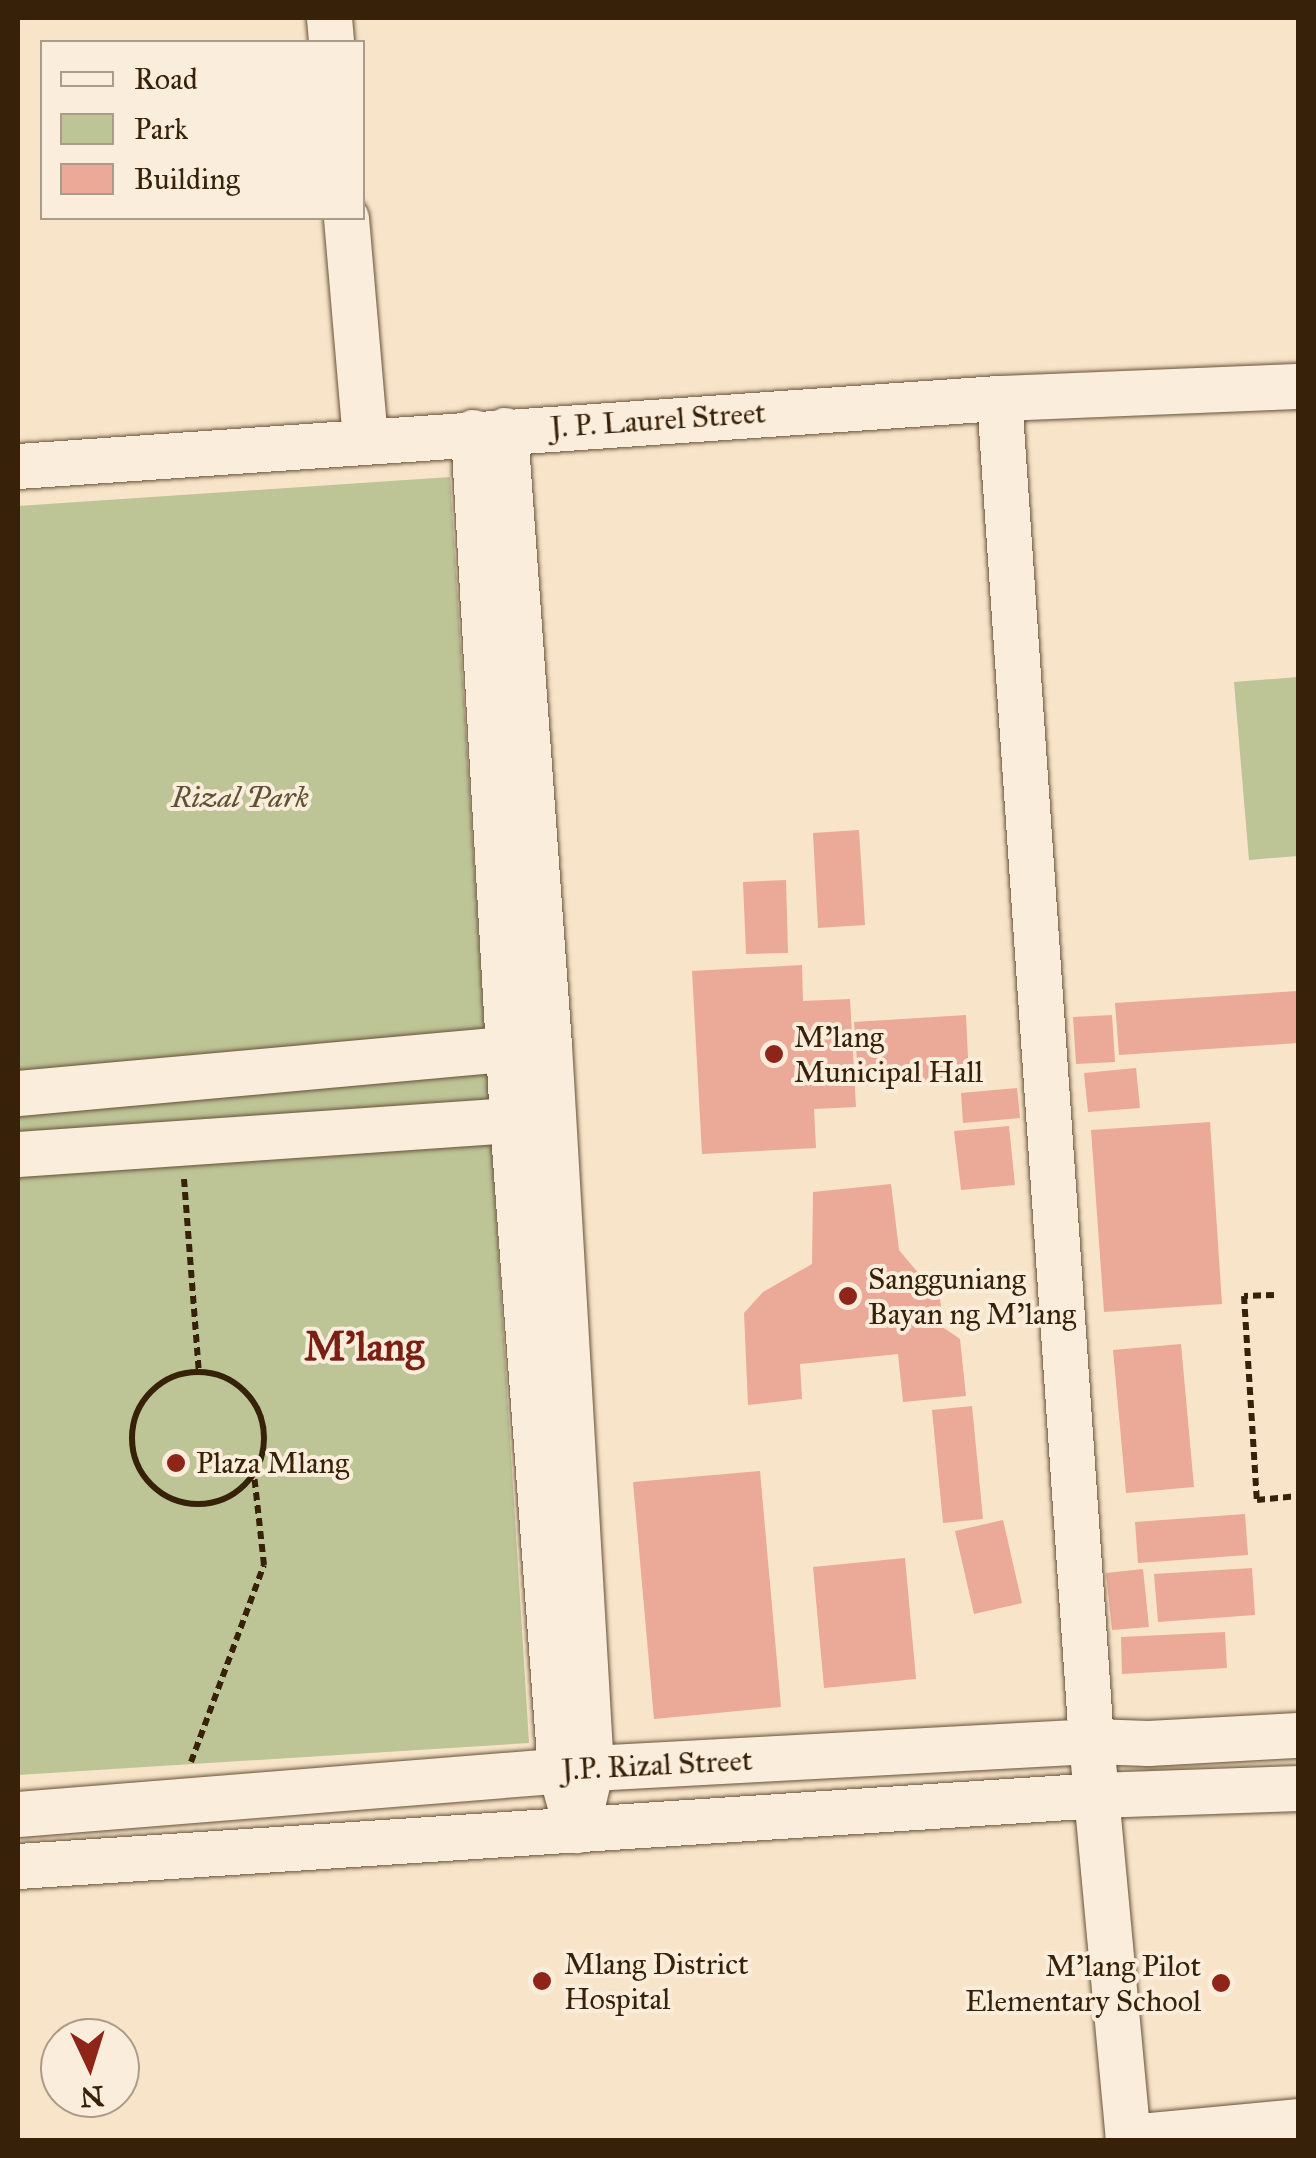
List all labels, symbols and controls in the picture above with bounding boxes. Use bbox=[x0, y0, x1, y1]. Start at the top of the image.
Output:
legend bbox=[40, 40, 365, 220]
text: Road bbox=[134, 61, 198, 97]
text: Park bbox=[134, 111, 188, 147]
text: Building bbox=[134, 161, 240, 197]
street label: J. P. Laurel Street bbox=[549, 395, 767, 445]
park label: Rizal Park bbox=[171, 779, 309, 815]
place label: M'lang Municipal Hall bbox=[794, 1019, 983, 1090]
marker: M'lang Municipal Hall bbox=[763, 1043, 785, 1065]
place label: Sangguniang Bayan ng M'lang bbox=[868, 1261, 1076, 1332]
marker: Sangguniang Bayan ng M'lang bbox=[837, 1285, 859, 1307]
district label: M'lang bbox=[304, 1323, 424, 1371]
place label: Plaza Mlang bbox=[196, 1445, 349, 1481]
marker: Plaza Mlang bbox=[165, 1452, 187, 1474]
street label: J.P. Rizal Street bbox=[561, 1742, 753, 1788]
place label: Mlang District Hospital bbox=[564, 1946, 749, 2016]
place label: M'lang Pilot Elementary School bbox=[965, 1948, 1201, 2018]
marker: Mlang District Hospital bbox=[529, 1968, 555, 1994]
marker: M'lang Pilot Elementary School bbox=[1210, 1972, 1232, 1994]
north arrow bbox=[40, 2018, 140, 2118]
text: N bbox=[79, 2078, 105, 2115]

